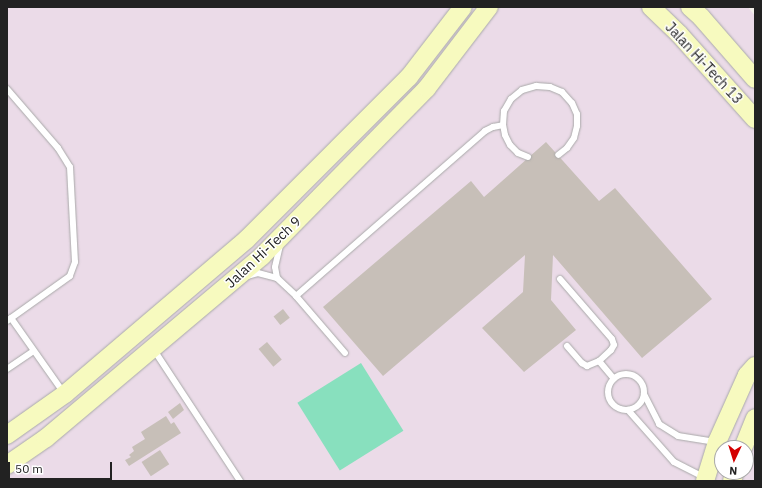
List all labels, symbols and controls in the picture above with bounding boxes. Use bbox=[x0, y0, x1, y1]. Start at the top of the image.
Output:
street label: Jalan Hi-Tech 13 bbox=[662, 19, 746, 107]
street label: Jalan Hi-Tech 9 bbox=[222, 213, 304, 291]
north arrow bbox=[714, 440, 754, 480]
scale bar bbox=[10, 454, 114, 480]
text: 50 m bbox=[15, 461, 43, 476]
text: N bbox=[729, 464, 738, 478]

